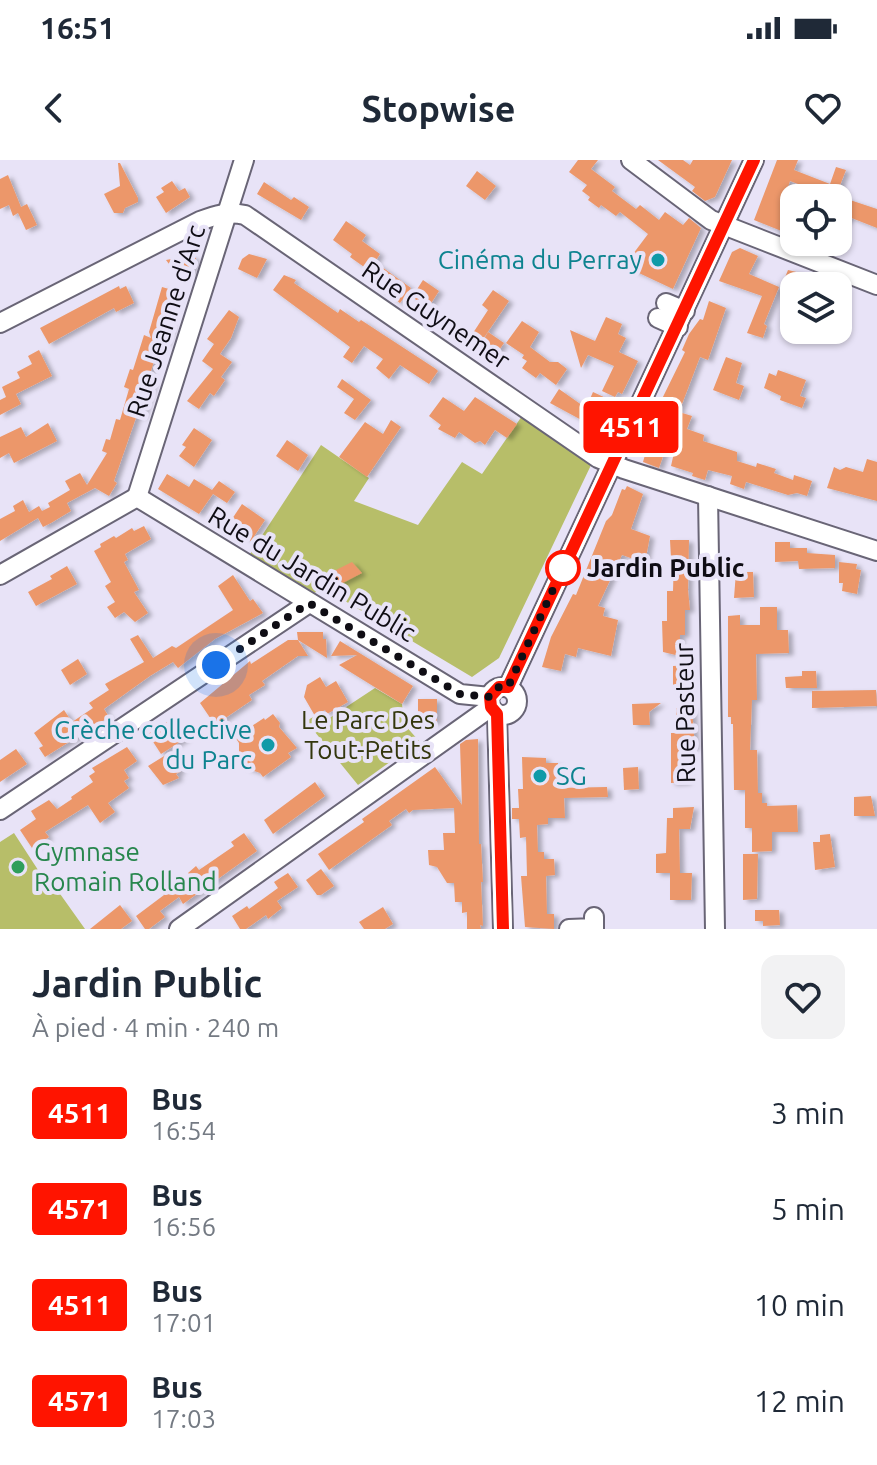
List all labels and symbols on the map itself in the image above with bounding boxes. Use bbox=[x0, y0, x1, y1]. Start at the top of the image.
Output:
street label: Rue Jeanne d'Arc bbox=[121, 221, 210, 421]
place label: Cinéma du Perray bbox=[438, 245, 642, 274]
marker: Cinéma du Perray bbox=[649, 251, 667, 269]
street label: Rue Guynemer bbox=[357, 255, 516, 375]
line badge: 4511 bbox=[575, 401, 687, 453]
street label: Rue du Jardin Public bbox=[203, 500, 421, 647]
marker: Jardin Public bbox=[546, 551, 580, 585]
place label: Jardin Public bbox=[587, 553, 745, 582]
street label: Rue Pasteur bbox=[669, 642, 700, 784]
your location bbox=[196, 645, 236, 685]
park label: Le Parc Des Tout-Petits bbox=[301, 705, 435, 764]
place label: Crèche collective du Parc bbox=[54, 715, 252, 774]
marker: Crèche collective du Parc bbox=[259, 736, 277, 754]
place label: SG bbox=[556, 761, 587, 790]
marker: SG bbox=[531, 767, 549, 785]
place label: Gymnase Romain Rolland bbox=[34, 837, 217, 896]
marker: Gymnase Romain Rolland bbox=[9, 858, 27, 876]

